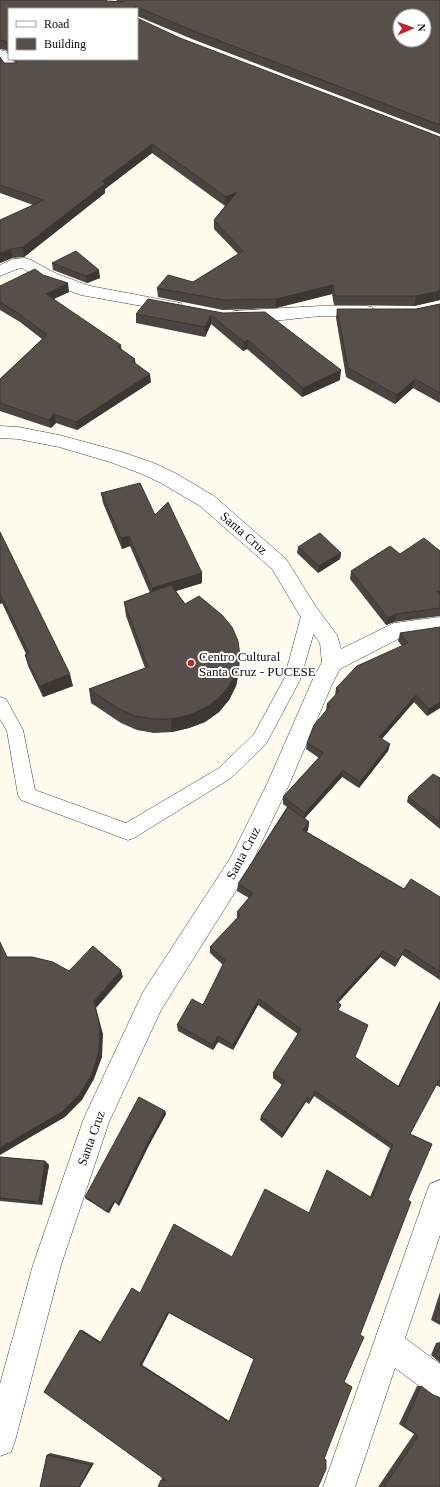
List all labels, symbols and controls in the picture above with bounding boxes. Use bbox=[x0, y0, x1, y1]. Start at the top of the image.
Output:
legend bbox=[8, 8, 138, 60]
north arrow bbox=[392, 8, 432, 48]
text: Road bbox=[44, 17, 69, 31]
text: N bbox=[416, 23, 428, 32]
text: Building bbox=[44, 37, 86, 51]
street label: Santa Cruz bbox=[217, 509, 271, 558]
place label: Centro Cultural Santa Cruz - PUCESE bbox=[199, 649, 316, 679]
marker: Centro Cultural Santa Cruz - PUCESE bbox=[186, 658, 196, 668]
street label: Santa Cruz bbox=[223, 824, 263, 882]
street label: Santa Cruz bbox=[74, 1108, 108, 1168]

